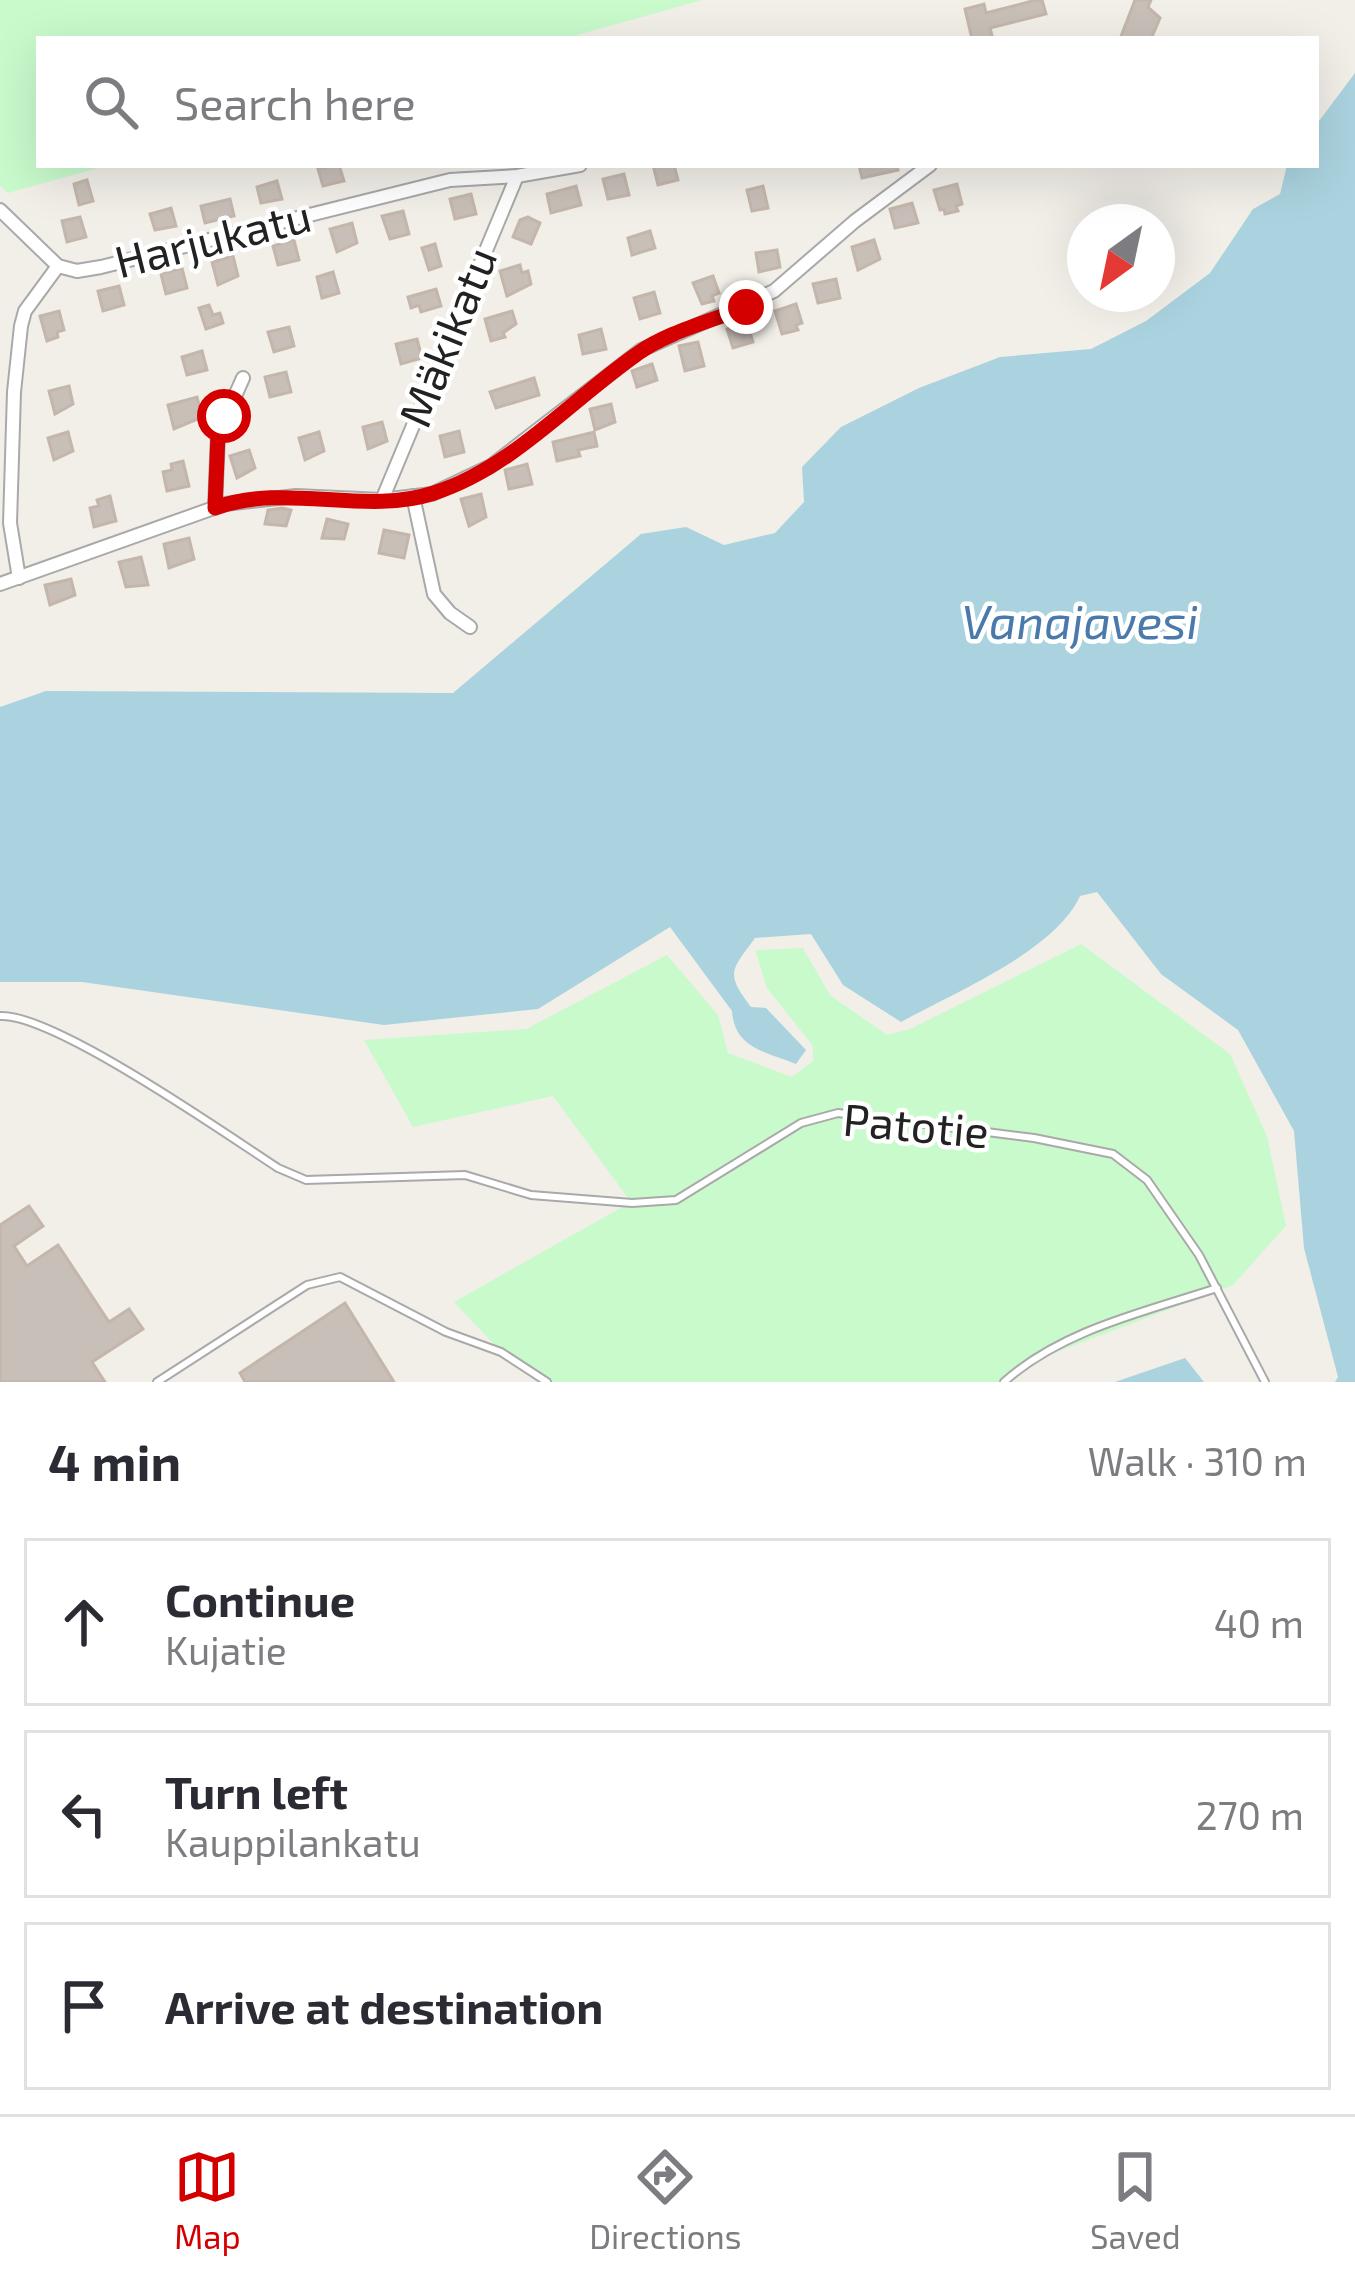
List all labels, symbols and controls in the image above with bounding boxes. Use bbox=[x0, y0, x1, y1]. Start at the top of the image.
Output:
search box bbox=[36, 36, 1319, 168]
icon: search bbox=[78, 69, 144, 135]
text: Search here bbox=[174, 75, 416, 129]
street label: Harjukatu bbox=[109, 187, 316, 288]
north arrow bbox=[1067, 204, 1175, 312]
street label: Mäkikatu bbox=[386, 239, 507, 434]
route end bbox=[719, 280, 773, 334]
route start bbox=[197, 389, 251, 443]
water label: Vanajavesi bbox=[962, 591, 1198, 650]
street label: Patotie bbox=[841, 1091, 991, 1157]
text: 4 min bbox=[48, 1430, 181, 1491]
text: Walk · 310 m bbox=[1088, 1437, 1307, 1484]
text: Continue bbox=[165, 1572, 355, 1626]
icon: ahead bbox=[51, 1589, 117, 1655]
text: 40 m bbox=[1214, 1599, 1304, 1646]
text: Kujatie bbox=[165, 1626, 287, 1673]
text: Turn left bbox=[165, 1764, 348, 1818]
icon: left bbox=[51, 1781, 117, 1847]
text: 270 m bbox=[1196, 1791, 1304, 1838]
text: Kauppilankatu bbox=[165, 1818, 421, 1865]
icon: arrive bbox=[51, 1973, 117, 2039]
text: Arrive at destination bbox=[165, 1979, 603, 2033]
tab: Map bbox=[174, 2144, 241, 2256]
tab: Directions bbox=[589, 2144, 741, 2256]
tab: Saved bbox=[1090, 2144, 1181, 2256]

